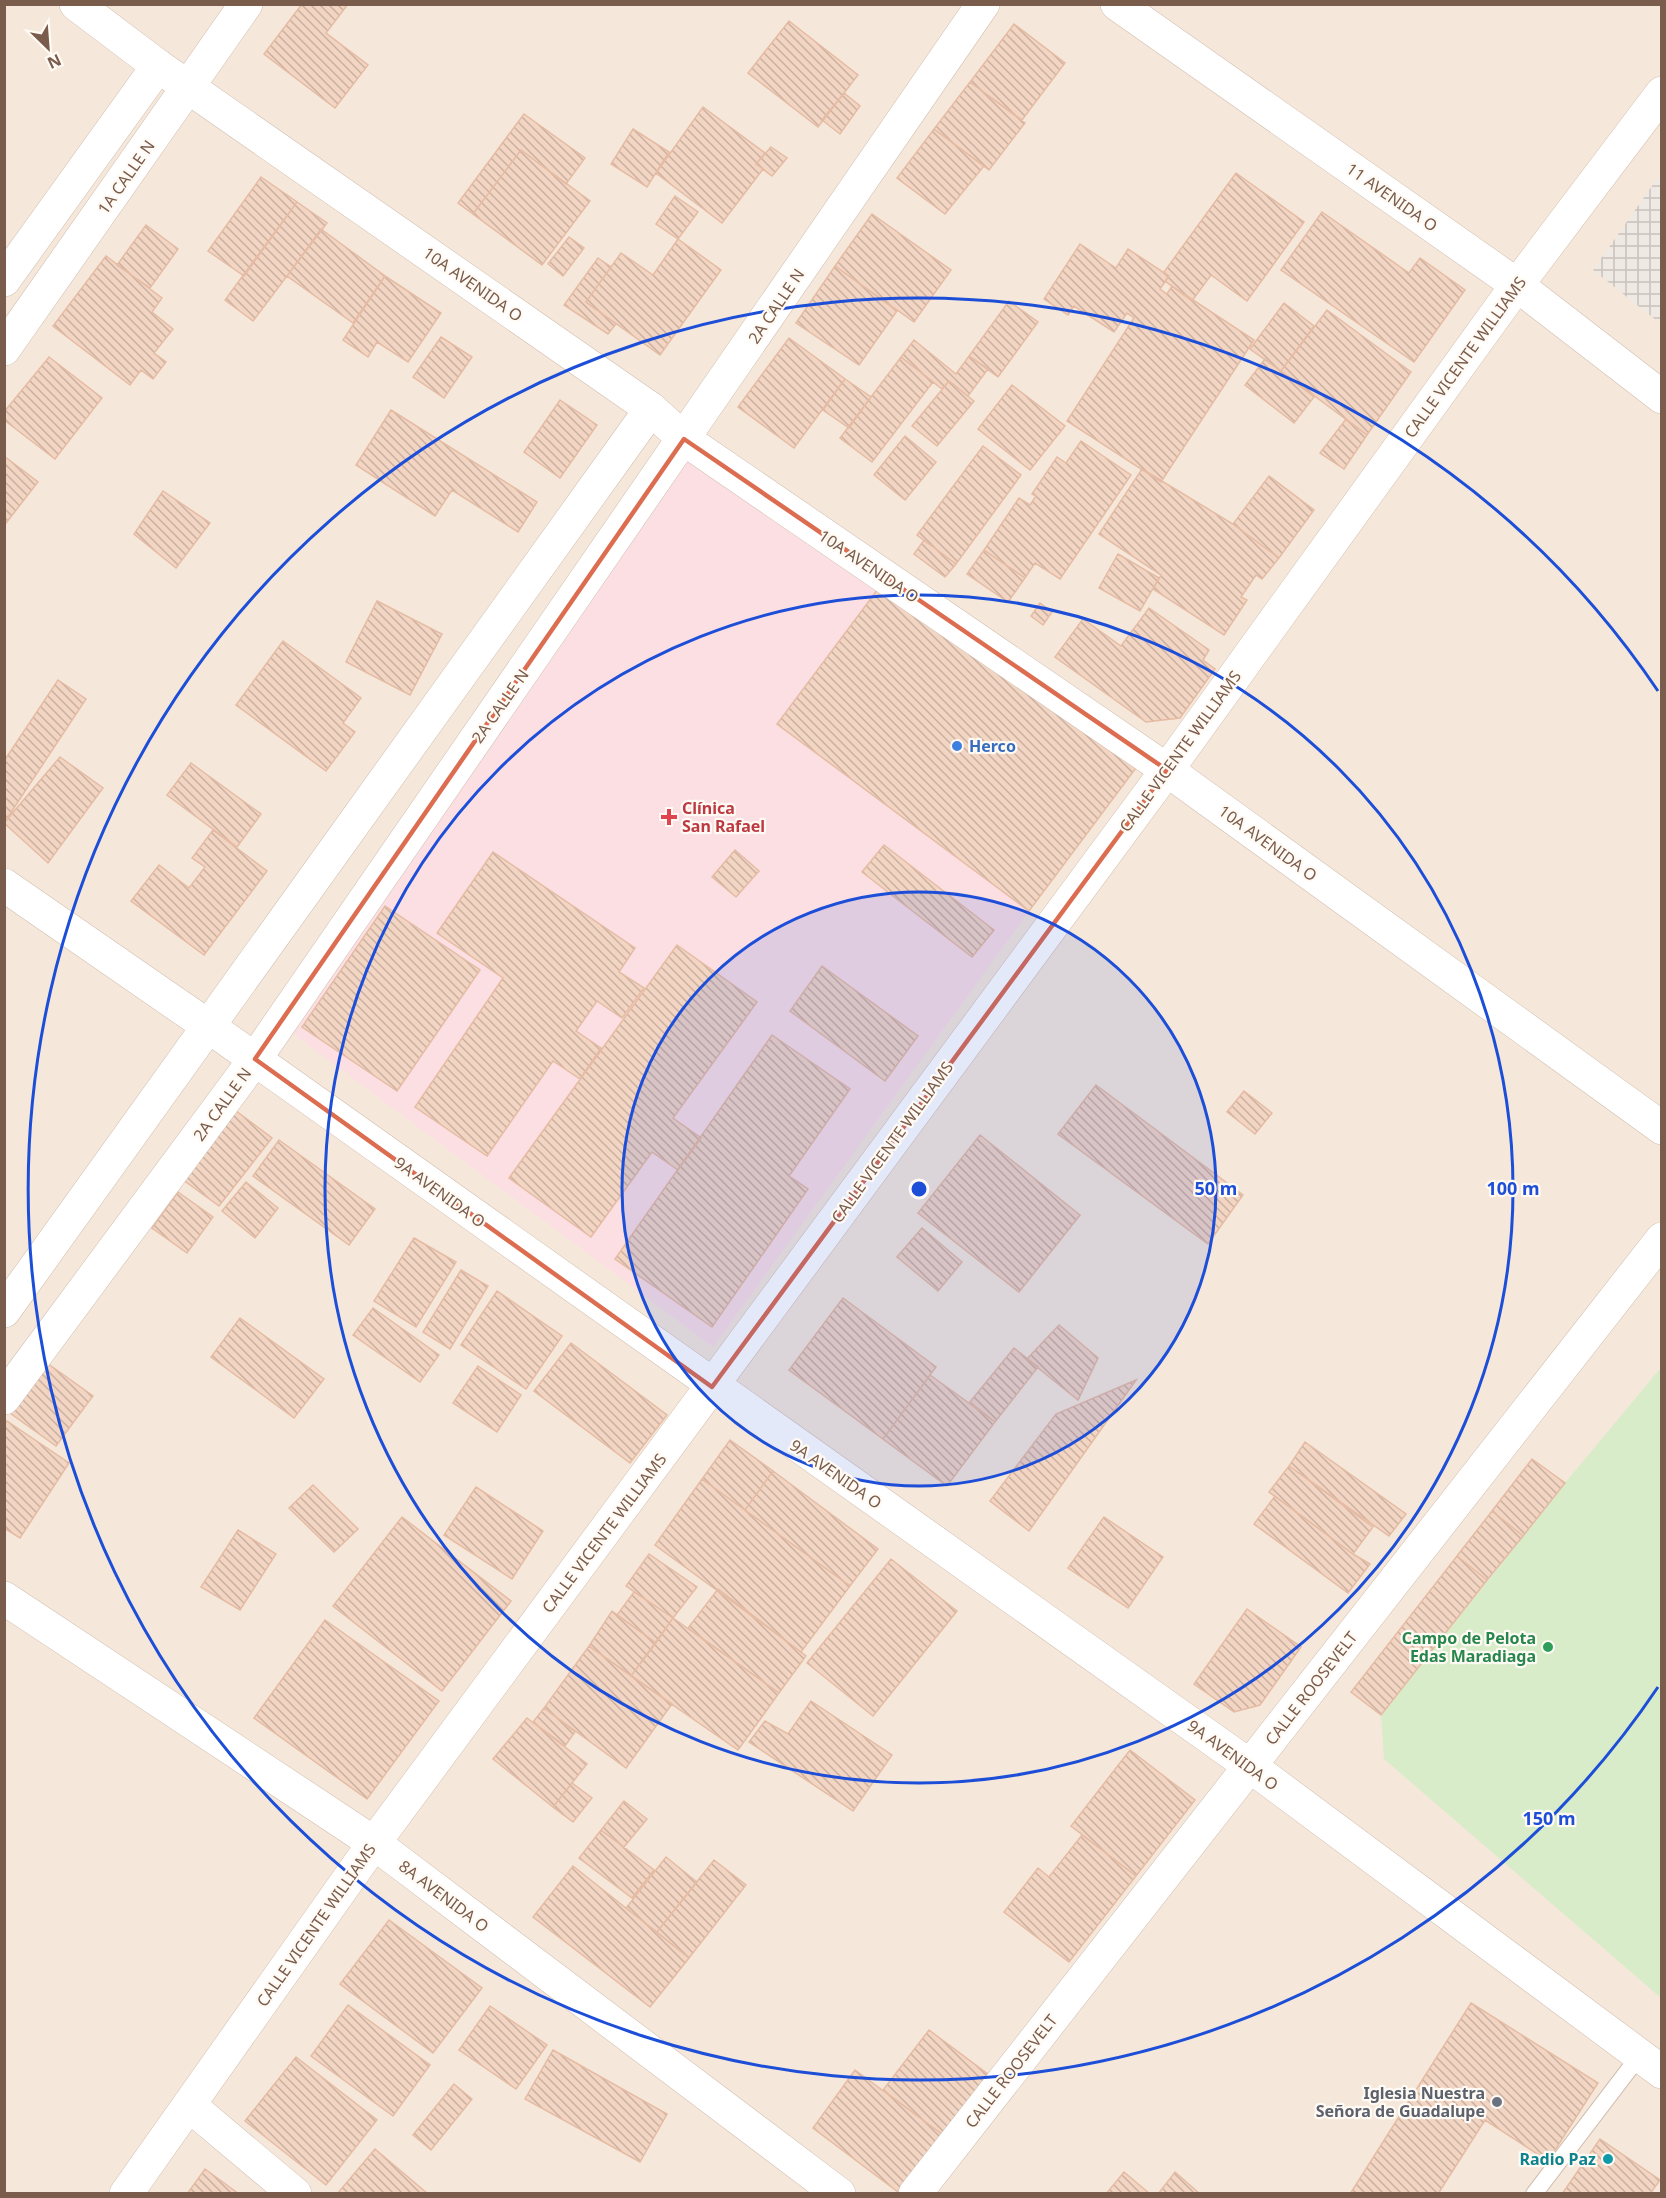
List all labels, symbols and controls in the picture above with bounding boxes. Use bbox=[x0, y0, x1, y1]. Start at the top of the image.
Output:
north arrow bbox=[18, 18, 78, 78]
text: N bbox=[44, 49, 65, 74]
street label: 1A CALLE N bbox=[92, 136, 160, 218]
street label: 11 AVENIDA O bbox=[1342, 157, 1442, 237]
street label: 10A AVENIDA O bbox=[419, 242, 527, 326]
street label: 2A CALLE N bbox=[743, 264, 809, 348]
street label: CALLE VICENTE WILLIAMS bbox=[1399, 272, 1531, 442]
street label: 10A AVENIDA O bbox=[815, 524, 923, 608]
street label: 2A CALLE N bbox=[466, 665, 534, 747]
street label: CALLE VICENTE WILLIAMS bbox=[1114, 666, 1246, 836]
place label: Herco bbox=[969, 735, 1016, 757]
marker: Herco bbox=[950, 739, 964, 753]
place label: Clínica San Rafael bbox=[682, 797, 765, 837]
street label: 10A AVENIDA O bbox=[1214, 800, 1322, 886]
marker: Clínica San Rafael bbox=[660, 808, 678, 826]
street label: CALLE VICENTE WILLIAMS bbox=[826, 1057, 958, 1227]
street label: 2A CALLE N bbox=[188, 1063, 256, 1145]
street label: 9A AVENIDA O bbox=[390, 1152, 490, 1232]
text: 50 m bbox=[1195, 1176, 1237, 1200]
text: 100 m bbox=[1486, 1176, 1540, 1200]
centre of rings bbox=[909, 1179, 929, 1199]
street label: 9A AVENIDA O bbox=[786, 1434, 886, 1514]
street label: CALLE VICENTE WILLIAMS bbox=[537, 1449, 671, 1617]
street label: CALLE ROOSEVELT bbox=[1260, 1627, 1362, 1749]
place label: Campo de Pelota Edas Maradiaga bbox=[1402, 1627, 1536, 1667]
marker: Campo de Pelota Edas Maradiaga bbox=[1541, 1640, 1555, 1654]
street label: 9A AVENIDA O bbox=[1183, 1715, 1283, 1795]
text: 150 m bbox=[1522, 1806, 1576, 1830]
street label: CALLE VICENTE WILLIAMS bbox=[251, 1839, 381, 2011]
street label: 8A AVENIDA O bbox=[394, 1855, 494, 1937]
street label: CALLE ROOSEVELT bbox=[960, 2010, 1062, 2132]
place label: Iglesia Nuestra Señora de Guadalupe bbox=[1316, 2082, 1485, 2122]
marker: Iglesia Nuestra Señora de Guadalupe bbox=[1490, 2095, 1504, 2109]
place label: Radio Paz bbox=[1519, 2148, 1596, 2170]
marker: Radio Paz bbox=[1601, 2152, 1615, 2166]

